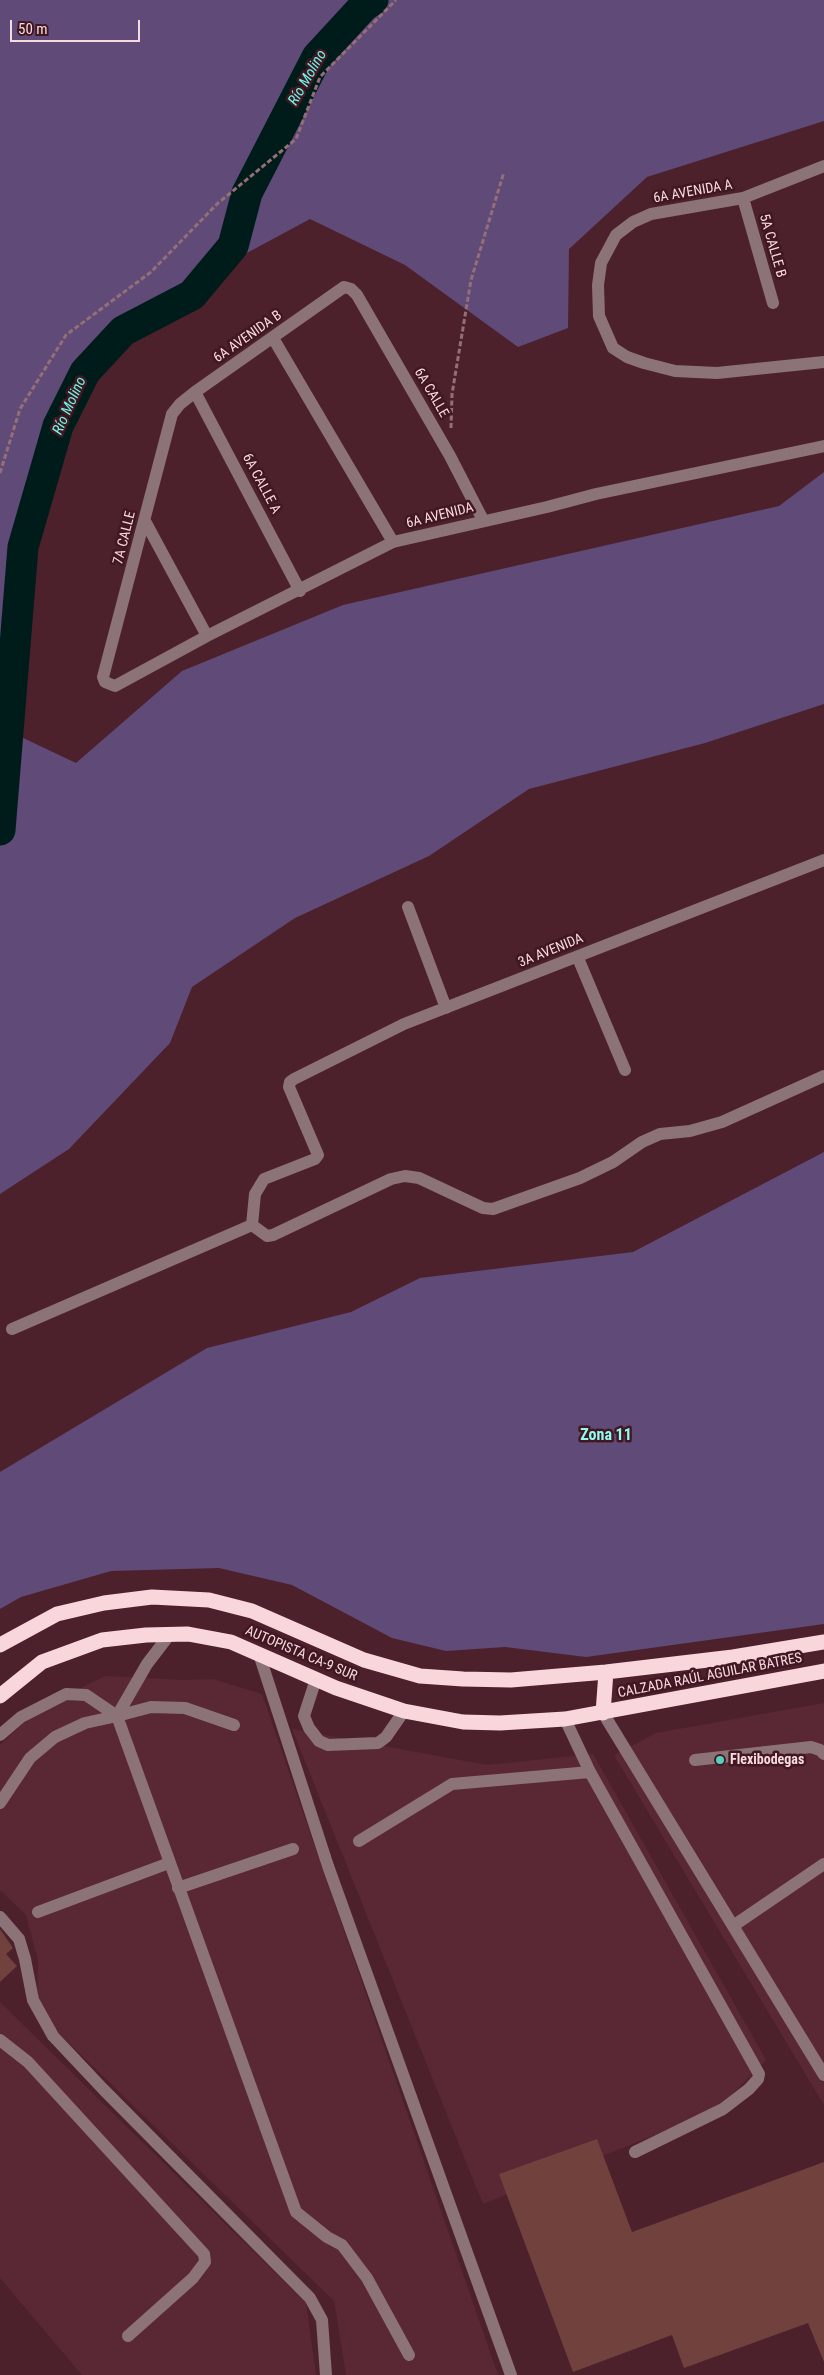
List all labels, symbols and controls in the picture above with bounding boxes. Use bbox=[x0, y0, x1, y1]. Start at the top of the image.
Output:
scale bar bbox=[12, 10, 142, 42]
text: 50 m bbox=[18, 20, 48, 38]
water label: Río Molino bbox=[285, 47, 331, 109]
street label: 6A AVENIDA A bbox=[652, 177, 734, 207]
street label: 5A CALLE B bbox=[755, 212, 789, 280]
street label: 6A AVENIDA B bbox=[211, 307, 285, 367]
street label: 6A CALLE bbox=[410, 365, 452, 421]
water label: Río Molino bbox=[49, 374, 91, 438]
street label: 6A CALLE A bbox=[238, 451, 284, 517]
street label: 6A AVENIDA bbox=[405, 500, 475, 532]
street label: 7A CALLE bbox=[110, 510, 140, 566]
street label: 3A AVENIDA bbox=[516, 930, 586, 972]
district label: Zona 11 bbox=[580, 1426, 632, 1446]
street label: AUTOPISTA CA-9 SUR bbox=[242, 1623, 360, 1685]
street label: CALZADA RAÚL AGUILAR BATRES bbox=[616, 1650, 804, 1702]
place label: Flexibodegas bbox=[730, 1752, 804, 1768]
marker: Flexibodegas bbox=[714, 1754, 726, 1766]

